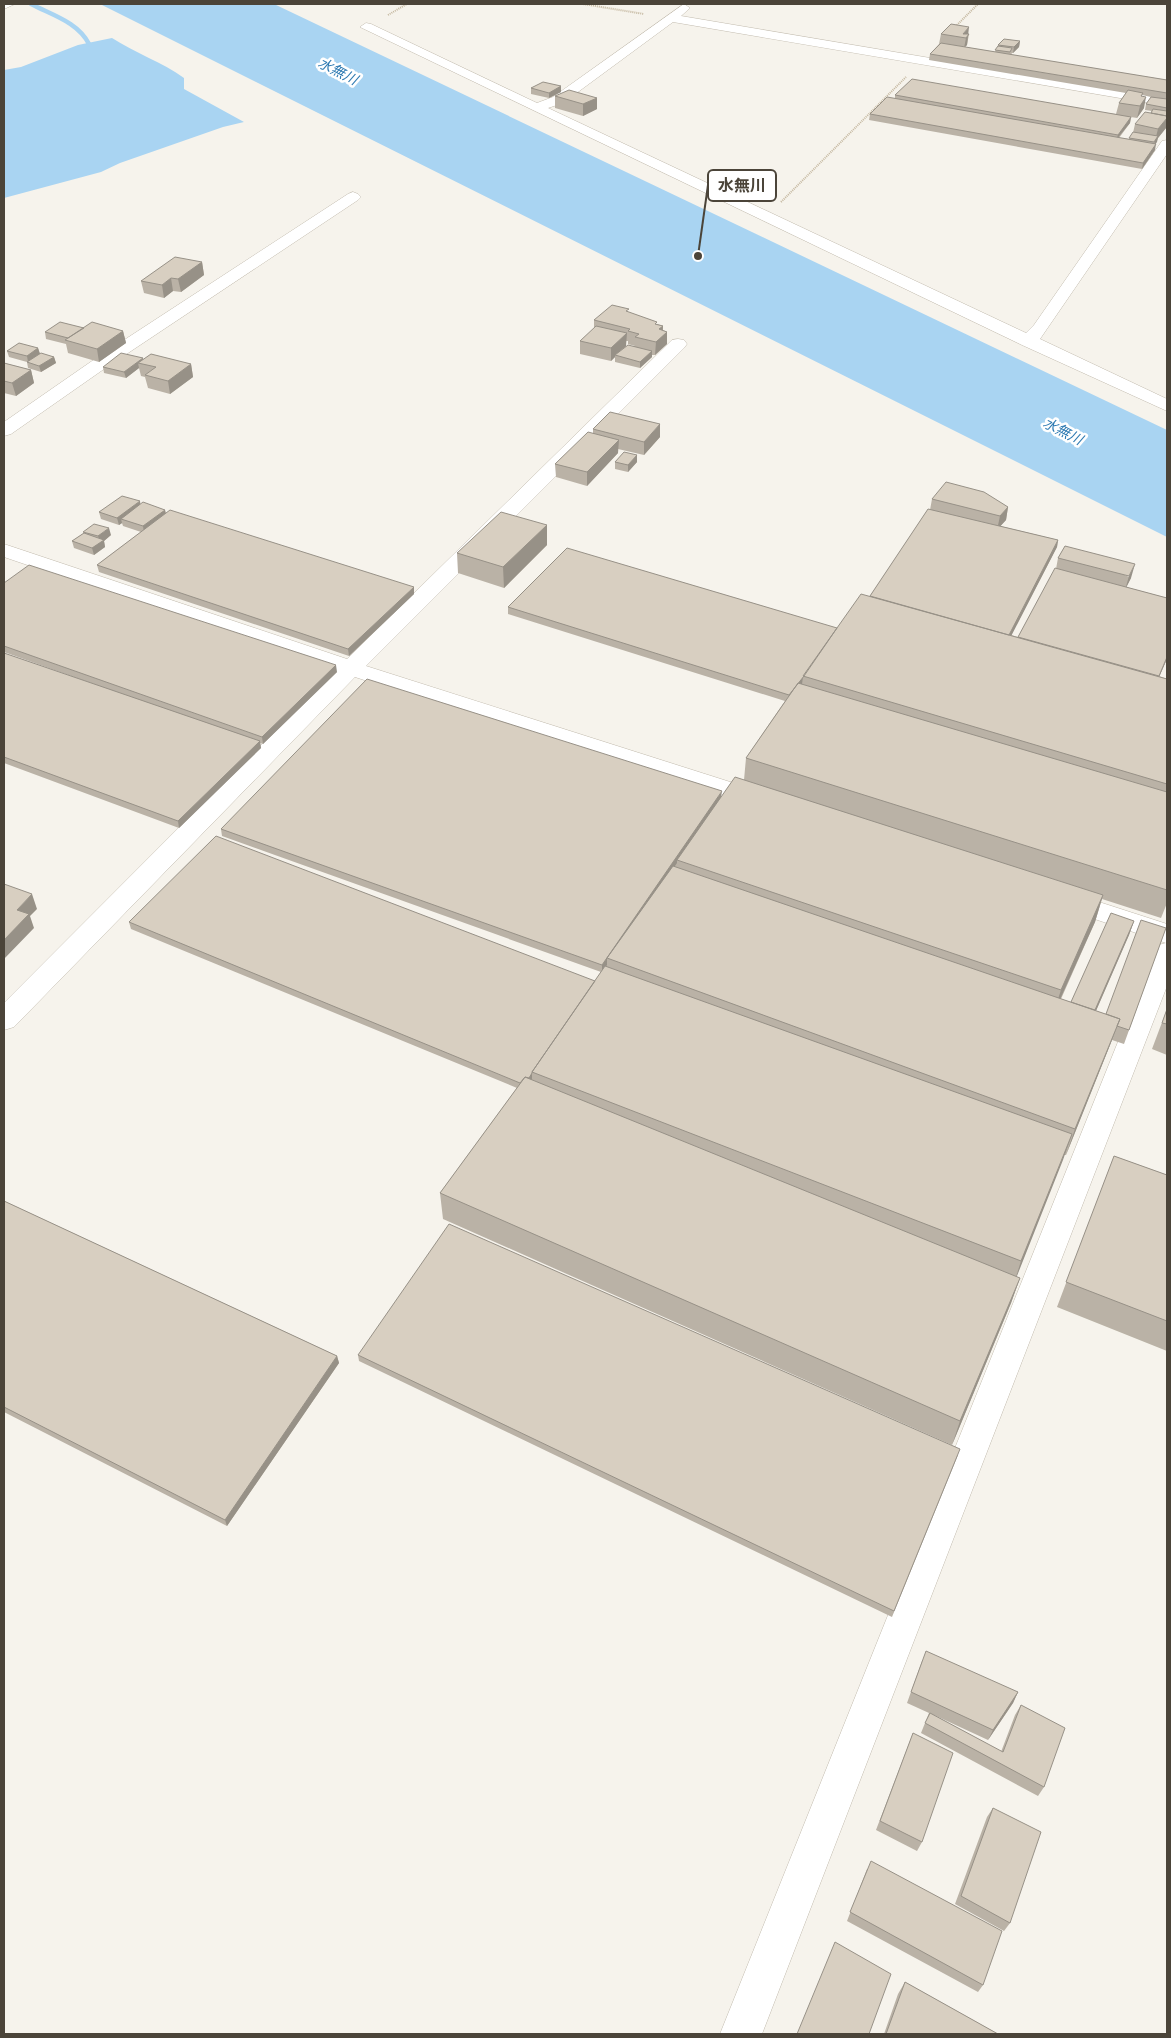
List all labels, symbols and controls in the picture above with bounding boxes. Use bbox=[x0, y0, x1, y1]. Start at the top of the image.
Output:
water label: 水無川 bbox=[316, 54, 362, 89]
callout: 水無川 bbox=[708, 170, 776, 201]
text: 水無川 bbox=[718, 176, 766, 195]
water label: 水無川 bbox=[1041, 414, 1087, 449]

